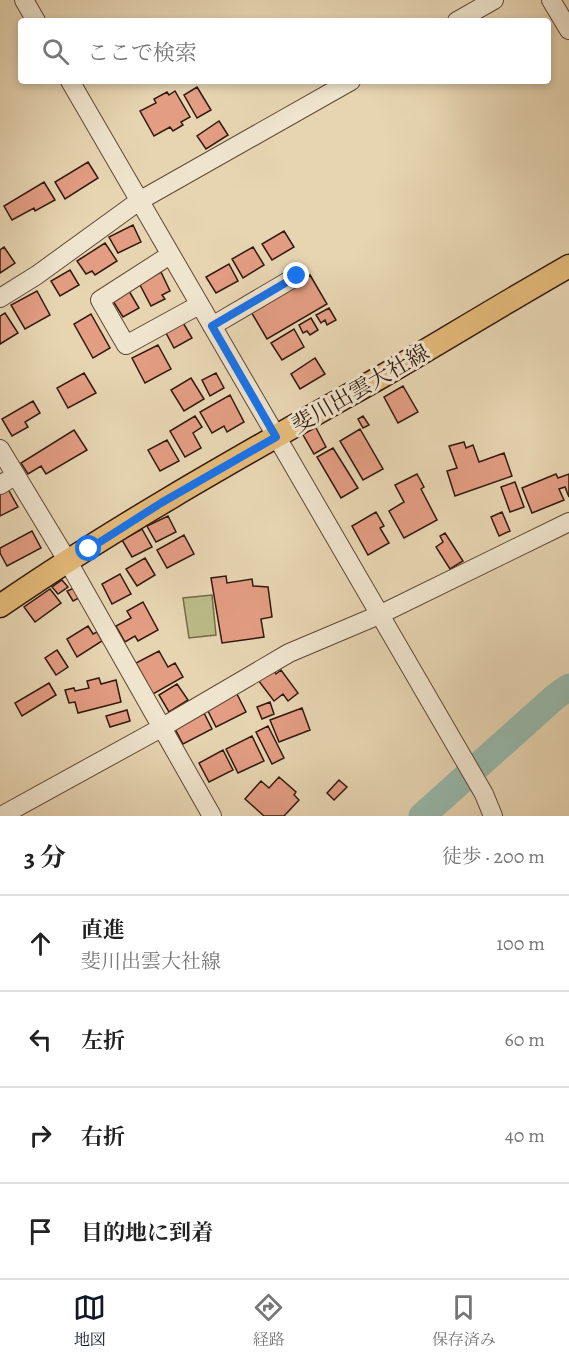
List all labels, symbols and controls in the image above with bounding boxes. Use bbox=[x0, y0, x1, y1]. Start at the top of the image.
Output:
search box bbox=[18, 18, 551, 84]
icon: search bbox=[39, 35, 72, 68]
text: ここで検索 bbox=[87, 38, 197, 68]
route end bbox=[283, 262, 309, 288]
street label: 斐川出雲大社線 bbox=[286, 337, 435, 440]
route start bbox=[75, 535, 101, 561]
text: 3 分 bbox=[24, 840, 66, 875]
text: 徒歩 · 200 m bbox=[442, 843, 545, 870]
text: 直進 bbox=[81, 915, 125, 945]
icon: ahead bbox=[24, 927, 57, 960]
text: 100 m bbox=[496, 930, 545, 957]
text: 斐川出雲大社線 bbox=[81, 948, 221, 975]
icon: left bbox=[24, 1023, 57, 1056]
text: 左折 bbox=[81, 1026, 125, 1056]
text: 60 m bbox=[505, 1026, 545, 1053]
icon: right bbox=[24, 1119, 57, 1152]
text: 右折 bbox=[81, 1122, 125, 1152]
text: 40 m bbox=[505, 1122, 545, 1149]
icon: arrive bbox=[24, 1215, 57, 1248]
text: 目的地に到着 bbox=[81, 1218, 213, 1248]
tab: 地図 bbox=[73, 1291, 106, 1351]
tab: 経路 bbox=[252, 1291, 285, 1351]
tab: 保存済み bbox=[432, 1291, 496, 1351]

